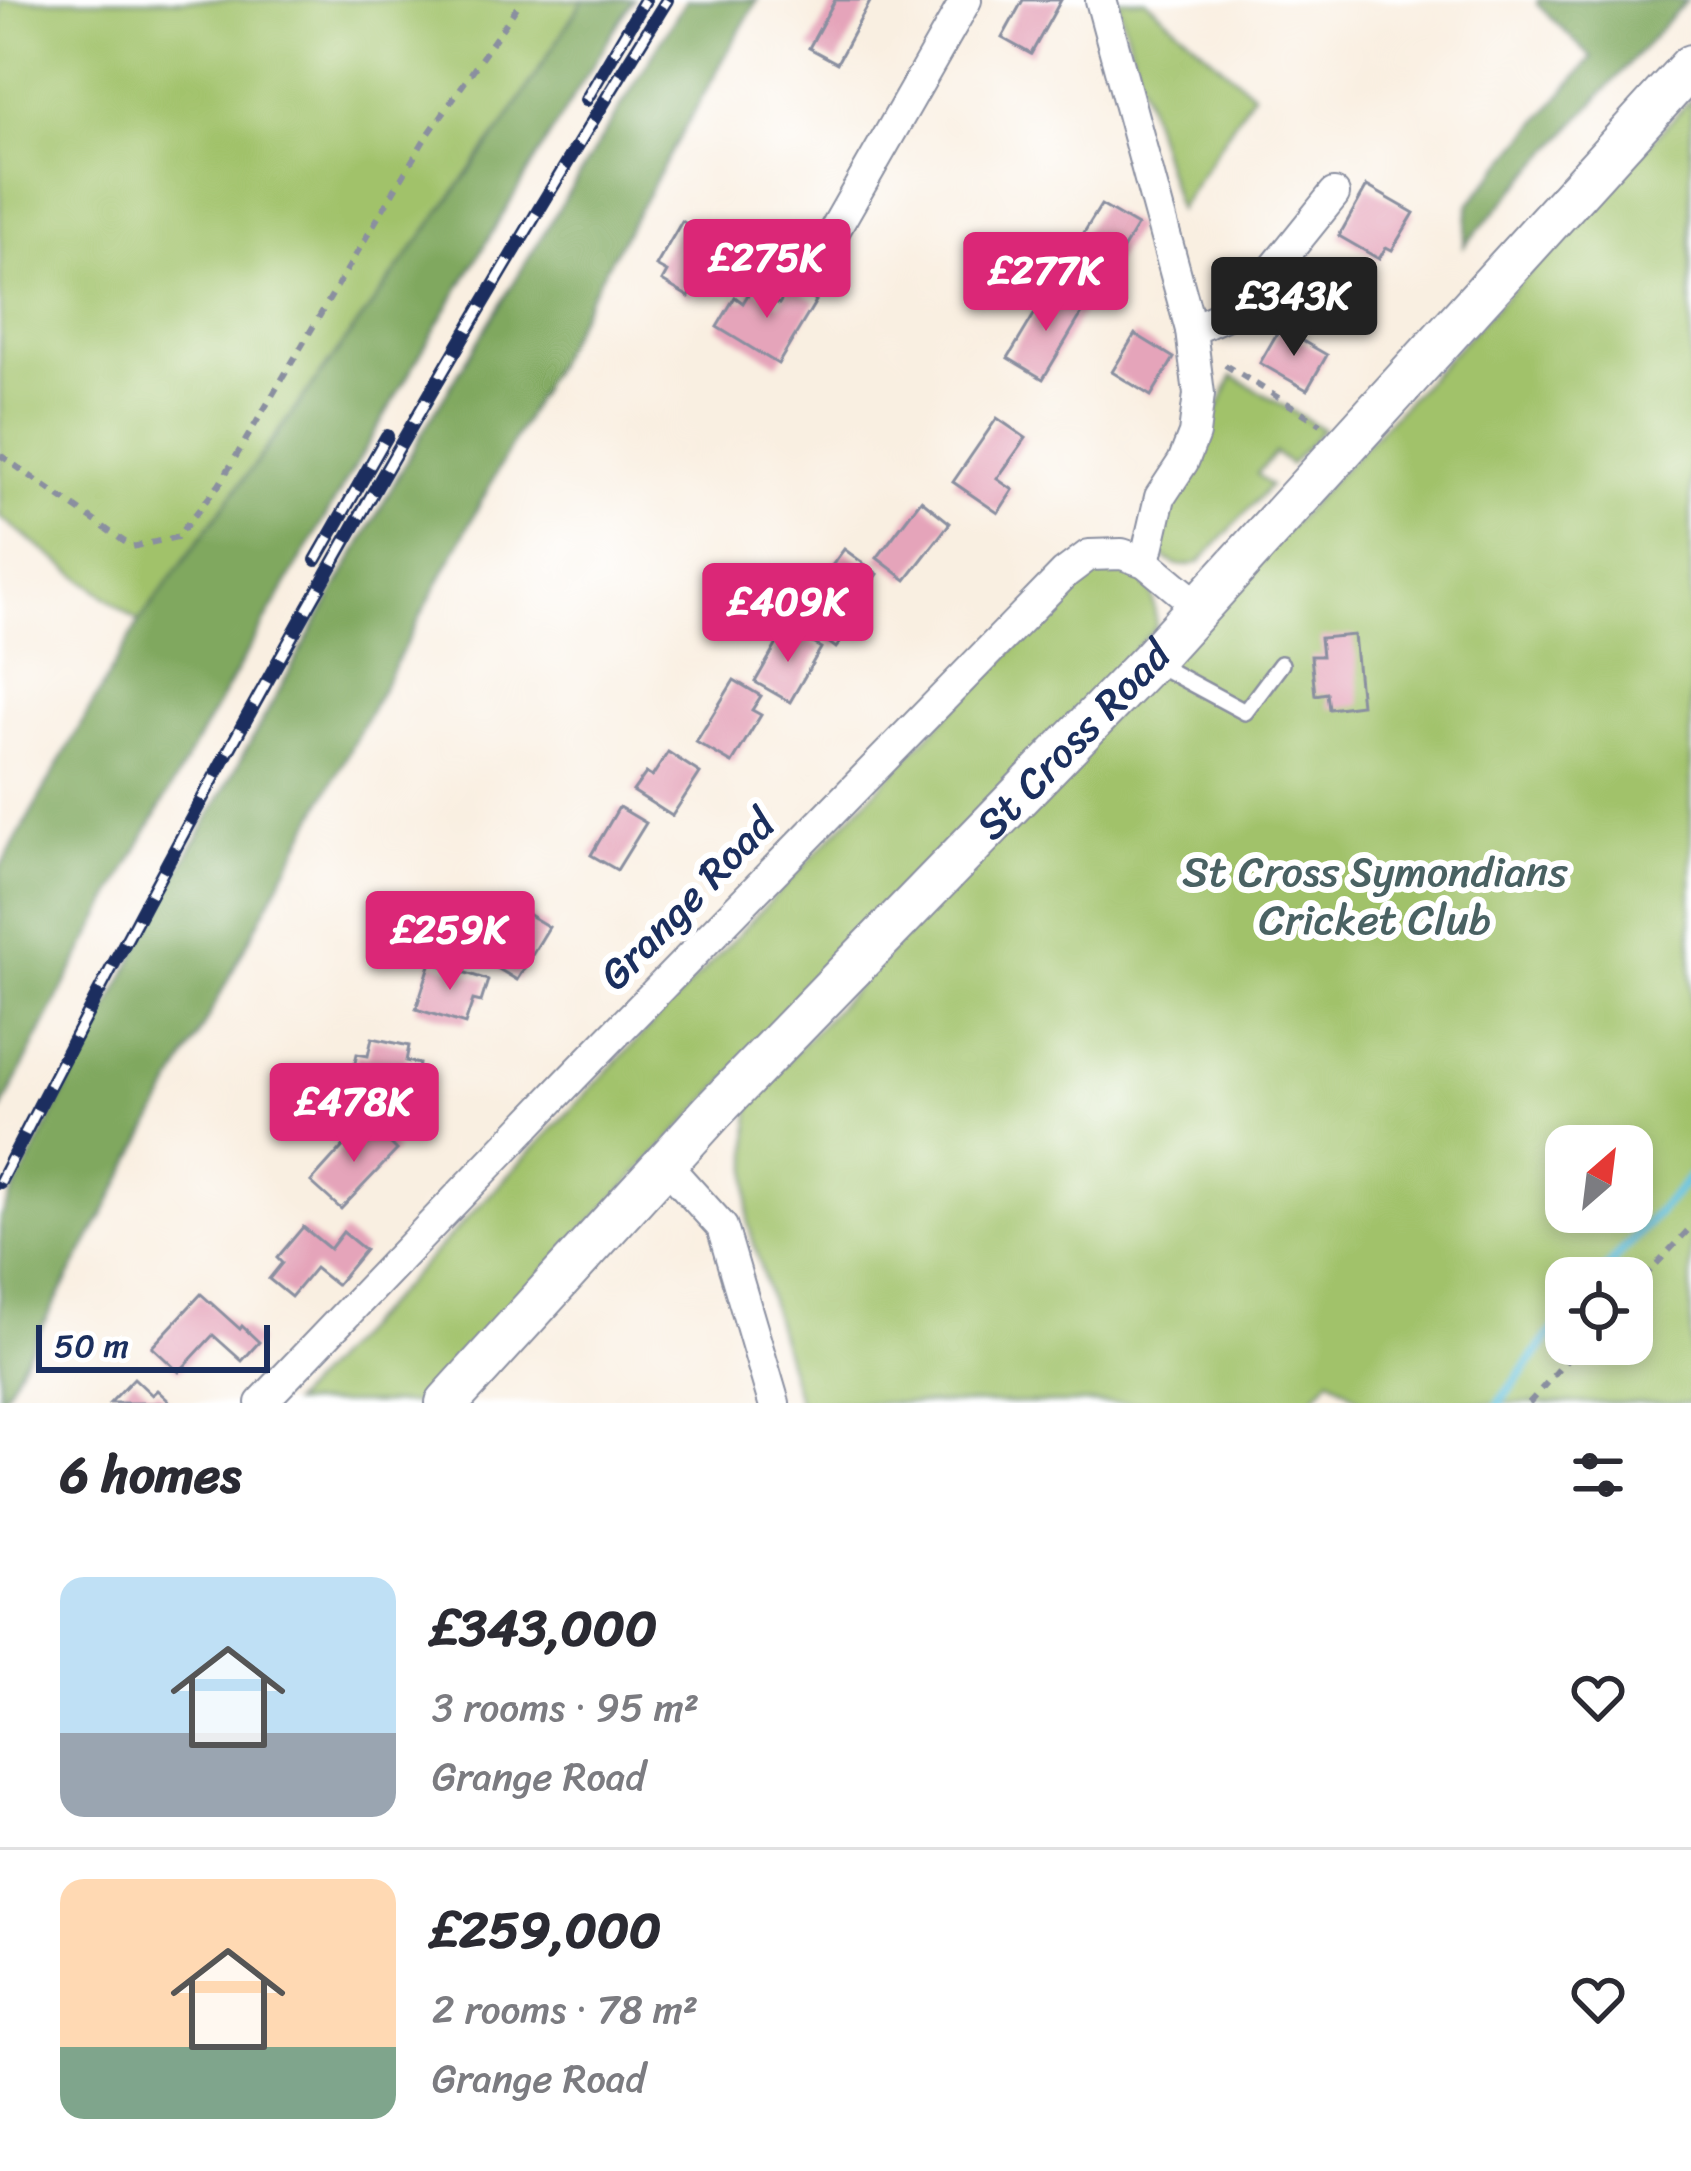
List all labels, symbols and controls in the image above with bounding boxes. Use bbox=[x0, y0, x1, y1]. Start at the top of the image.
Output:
pin: £275K bbox=[683, 219, 851, 321]
text: £275K bbox=[711, 223, 823, 292]
pin: £277K bbox=[962, 232, 1130, 334]
text: £277K bbox=[990, 236, 1102, 305]
pin: £343K bbox=[1210, 257, 1378, 359]
text: £343K bbox=[1238, 261, 1350, 330]
pin: £409K bbox=[704, 563, 872, 665]
text: £409K bbox=[729, 567, 847, 636]
street label: St Cross Road bbox=[957, 620, 1192, 858]
street label: Grange Road bbox=[580, 789, 796, 1009]
park label: St Cross Symondians Cricket Club bbox=[1182, 835, 1568, 957]
pin: £259K bbox=[366, 891, 534, 993]
text: £259K bbox=[393, 895, 507, 964]
pin: £478K bbox=[270, 1063, 438, 1165]
text: £478K bbox=[297, 1067, 411, 1136]
north arrow bbox=[1545, 1125, 1653, 1233]
map controls bbox=[1545, 1125, 1653, 1365]
button: locate bbox=[1545, 1257, 1653, 1365]
text: 50 m bbox=[54, 1317, 129, 1375]
scale bar bbox=[36, 1319, 270, 1372]
text: 6 homes bbox=[60, 1430, 241, 1520]
icon: filters bbox=[1565, 1442, 1631, 1508]
text: £343,000 bbox=[432, 1583, 657, 1673]
icon: home bbox=[156, 1625, 300, 1769]
icon: heart bbox=[1565, 1664, 1631, 1730]
text: 3 rooms · 95 m² bbox=[432, 1673, 699, 1742]
text: Grange Road bbox=[432, 1742, 646, 1811]
text: £259,000 bbox=[432, 1885, 661, 1975]
icon: home bbox=[156, 1927, 300, 2071]
icon: heart bbox=[1565, 1966, 1631, 2032]
text: 2 rooms · 78 m² bbox=[432, 1975, 698, 2044]
text: Grange Road bbox=[432, 2044, 646, 2113]

